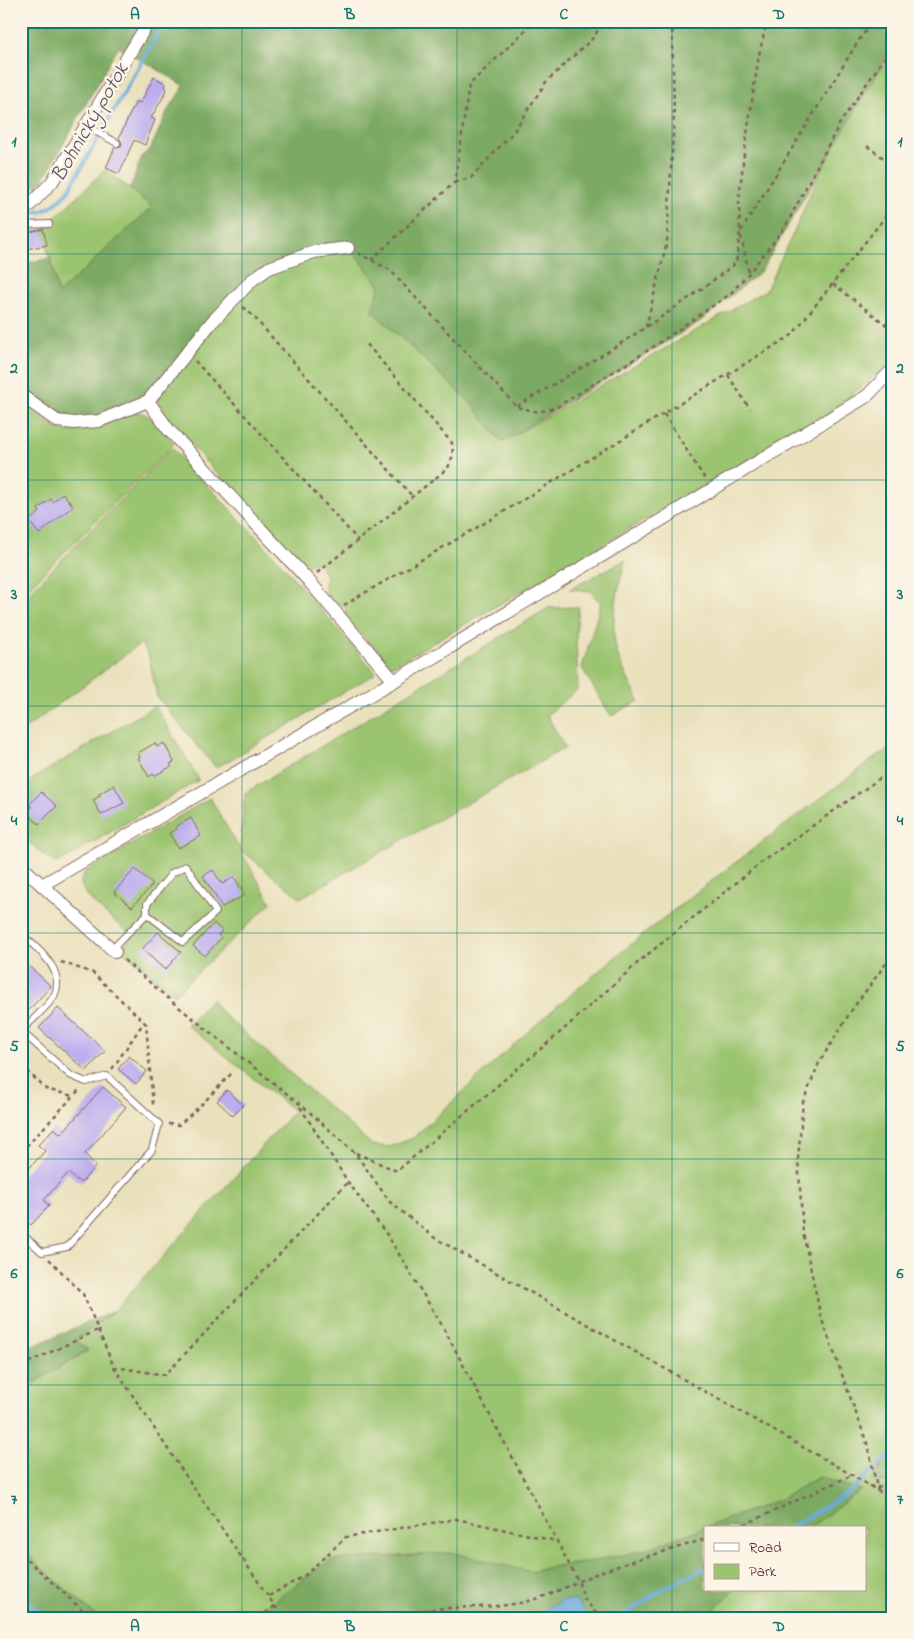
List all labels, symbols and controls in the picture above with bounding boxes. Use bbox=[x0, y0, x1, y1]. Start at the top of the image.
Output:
text: A bbox=[130, 3, 140, 27]
text: B bbox=[344, 3, 356, 27]
text: C bbox=[560, 3, 569, 27]
text: D bbox=[772, 3, 785, 27]
water label: Bohnický potok bbox=[45, 57, 137, 188]
text: 1 bbox=[11, 130, 17, 154]
text: 1 bbox=[897, 130, 903, 154]
text: 2 bbox=[9, 357, 18, 381]
text: 2 bbox=[895, 357, 904, 381]
text: 3 bbox=[10, 583, 18, 607]
text: 3 bbox=[896, 583, 904, 607]
text: 4 bbox=[10, 809, 18, 833]
text: 4 bbox=[896, 809, 904, 833]
text: 5 bbox=[9, 1035, 19, 1059]
text: 5 bbox=[895, 1035, 905, 1059]
text: 6 bbox=[9, 1262, 18, 1286]
text: 6 bbox=[895, 1262, 904, 1286]
text: 7 bbox=[11, 1488, 18, 1512]
text: 7 bbox=[897, 1488, 904, 1512]
legend bbox=[704, 1526, 866, 1592]
text: Road bbox=[749, 1537, 782, 1559]
text: Park bbox=[749, 1561, 777, 1583]
text: A bbox=[130, 1615, 140, 1639]
text: B bbox=[344, 1615, 356, 1639]
text: C bbox=[560, 1615, 569, 1639]
text: D bbox=[772, 1615, 785, 1639]

